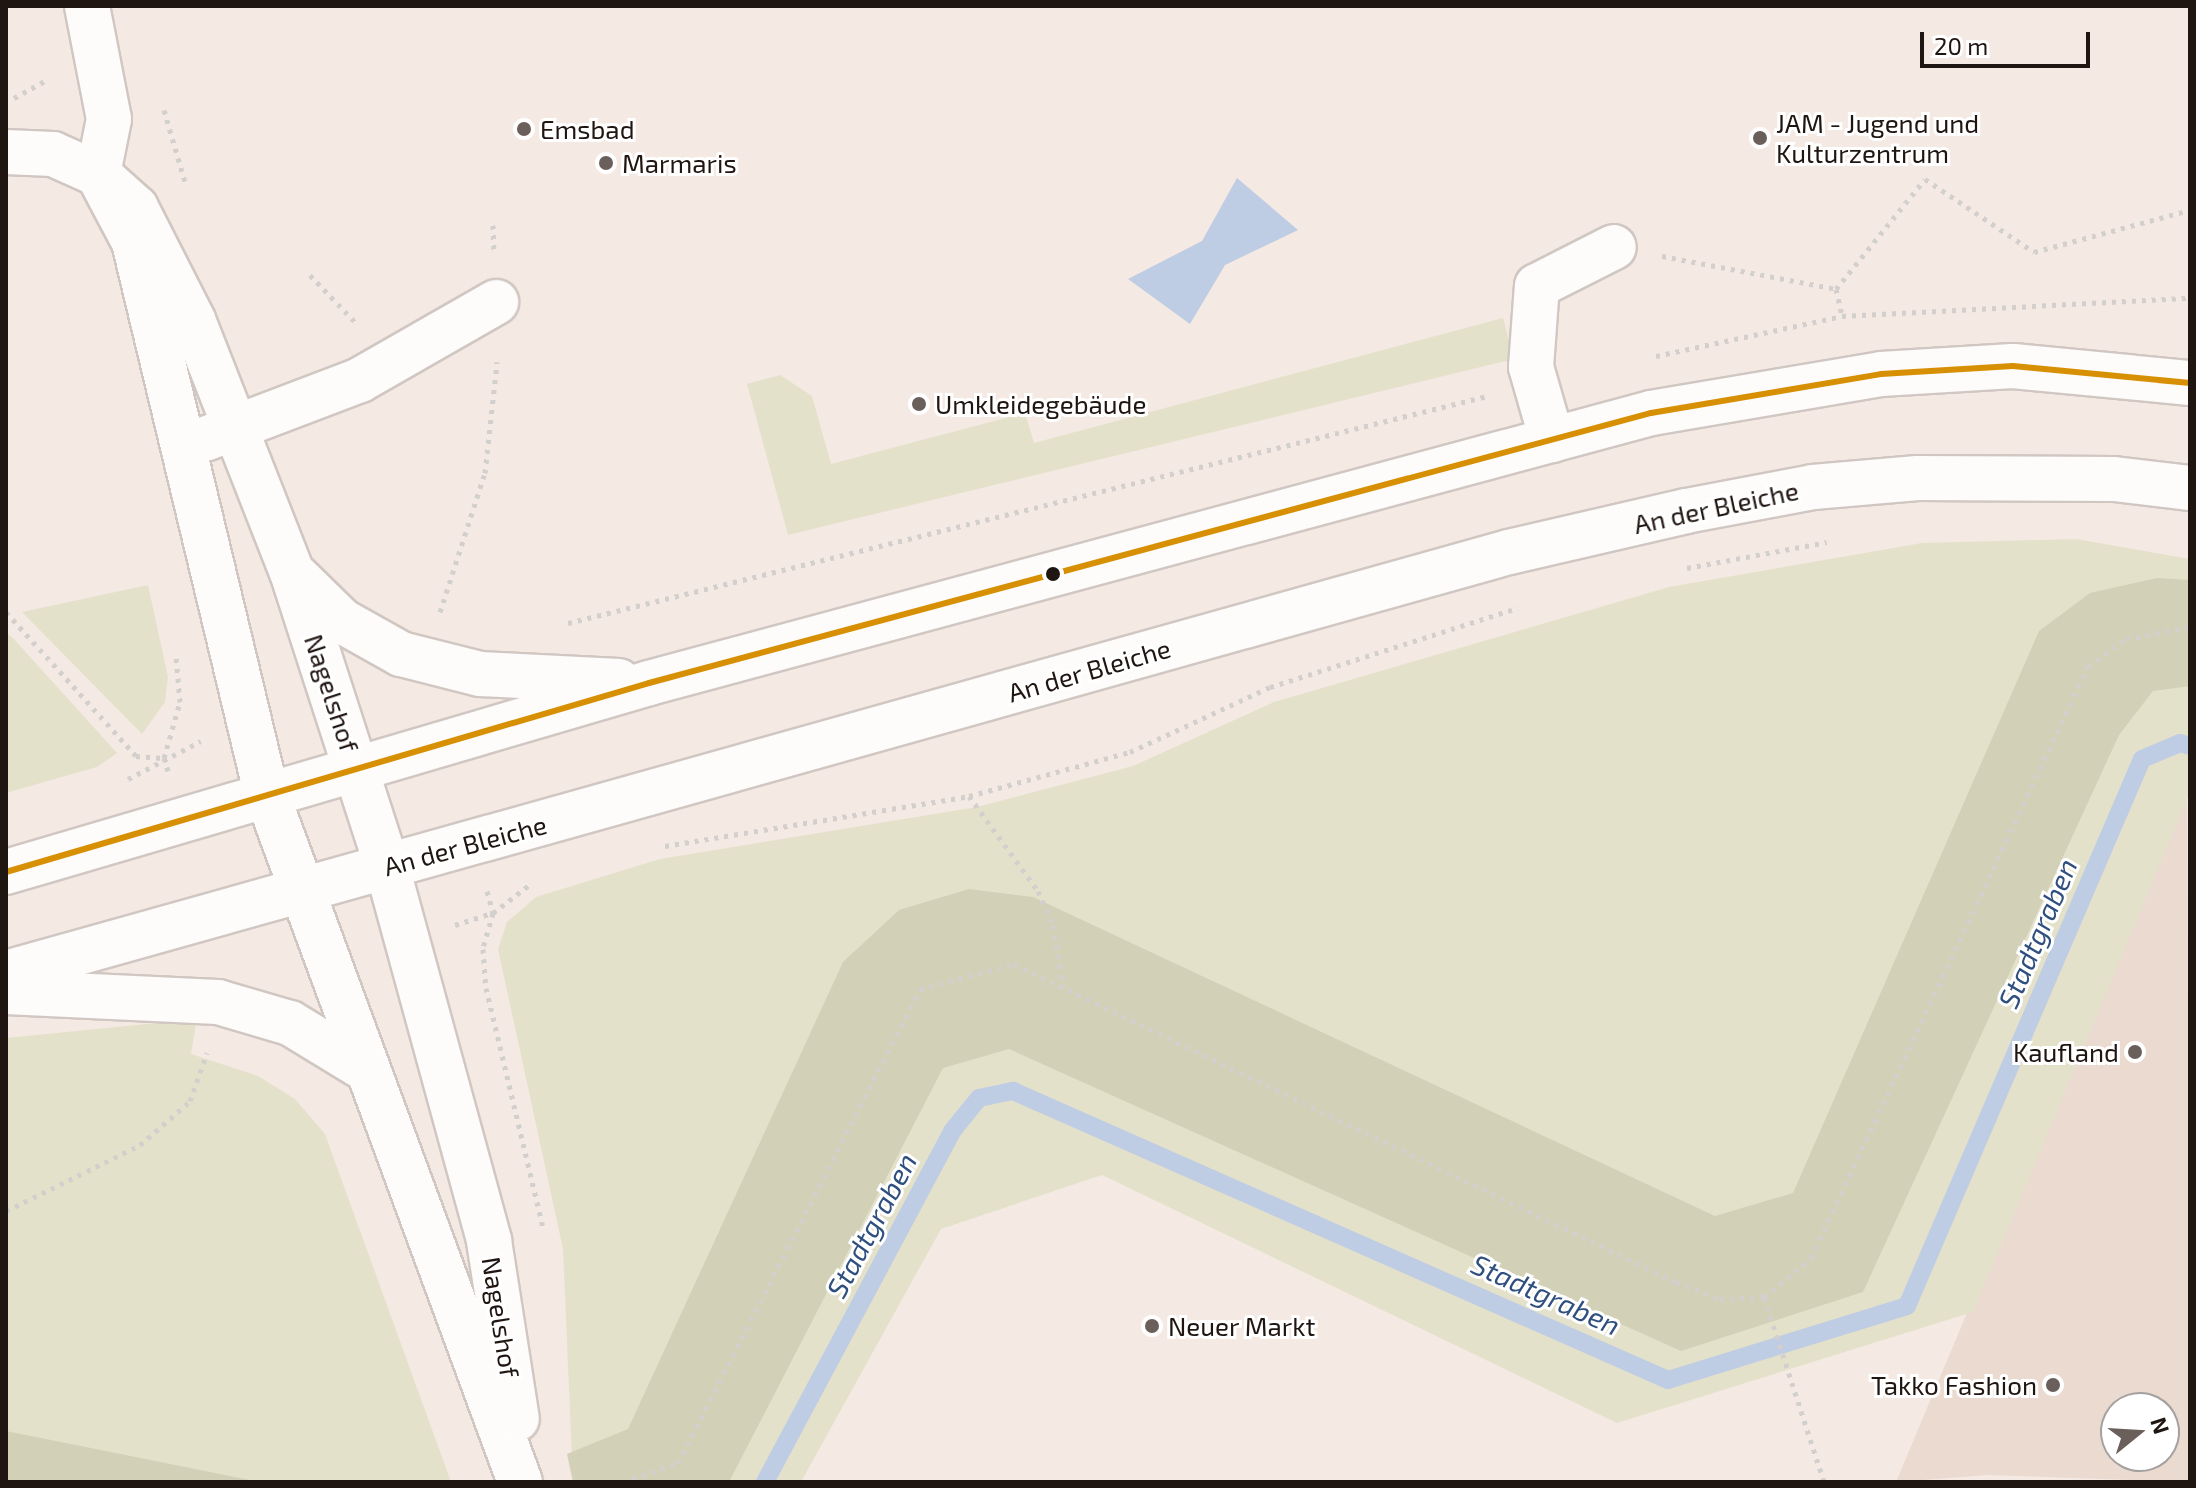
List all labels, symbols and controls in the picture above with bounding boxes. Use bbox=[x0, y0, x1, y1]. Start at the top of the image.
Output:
scale bar bbox=[1924, 16, 2094, 66]
text: 20 m bbox=[1934, 31, 1988, 60]
place label: JAM - Jugend und Kulturzentrum bbox=[1776, 107, 1980, 168]
place label: Emsbad bbox=[540, 113, 635, 145]
marker: Emsbad bbox=[515, 120, 533, 138]
marker: JAM - Jugend und Kulturzentrum bbox=[1751, 129, 1769, 147]
place label: Marmaris bbox=[622, 147, 737, 179]
marker: Marmaris bbox=[597, 154, 615, 172]
place label: Umkleidegebäude bbox=[935, 388, 1146, 420]
marker: Umkleidegebäude bbox=[910, 395, 928, 413]
street label: An der Bleiche bbox=[1630, 474, 1802, 540]
unlabelled marker bbox=[1045, 566, 1061, 582]
street label: Nagelshof bbox=[298, 630, 366, 756]
street label: An der Bleiche bbox=[1004, 632, 1174, 708]
street label: An der Bleiche bbox=[380, 808, 550, 882]
water label: Stadtgraben bbox=[1990, 853, 2084, 1013]
place label: Kaufland bbox=[2013, 1036, 2119, 1068]
marker: Kaufland bbox=[2126, 1043, 2144, 1061]
water label: Stadtgraben bbox=[819, 1147, 923, 1303]
water label: Stadtgraben bbox=[1467, 1246, 1625, 1342]
street label: Nagelshof bbox=[476, 1254, 526, 1380]
place label: Neuer Markt bbox=[1168, 1310, 1316, 1342]
marker: Neuer Markt bbox=[1143, 1317, 1161, 1335]
place label: Takko Fashion bbox=[1871, 1369, 2037, 1401]
marker: Takko Fashion bbox=[2044, 1376, 2062, 1394]
north arrow bbox=[2100, 1392, 2180, 1472]
text: N bbox=[2146, 1414, 2176, 1437]

